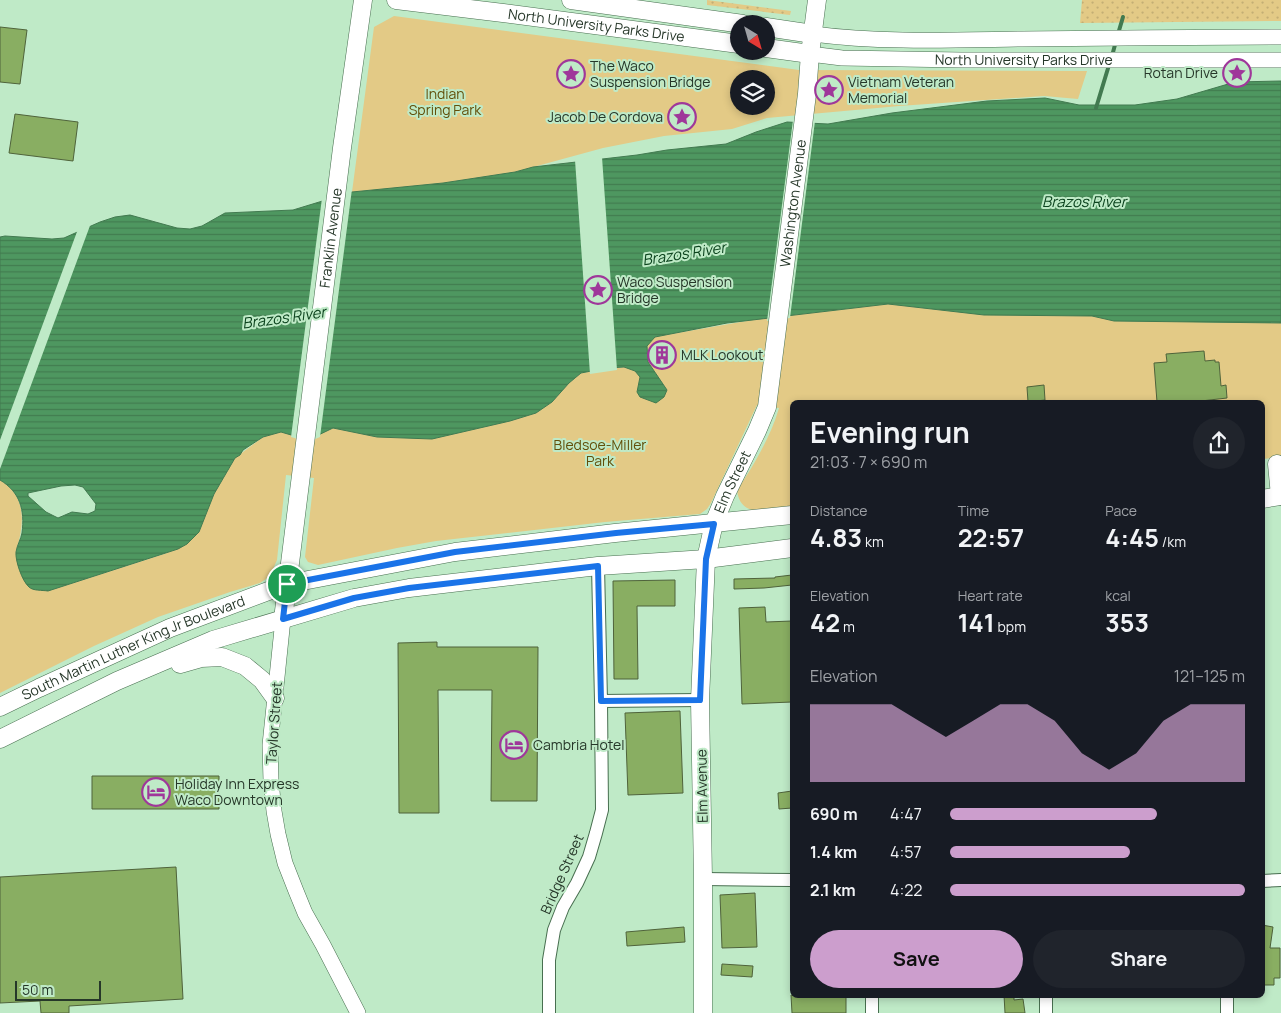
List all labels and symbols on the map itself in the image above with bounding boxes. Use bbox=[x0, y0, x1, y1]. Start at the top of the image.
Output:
street label: North University Parks Drive bbox=[507, 4, 686, 46]
north arrow bbox=[730, 15, 775, 60]
street label: North University Parks Drive bbox=[935, 50, 1113, 69]
place label: The Waco Suspension Bridge bbox=[590, 56, 711, 91]
place icon: Rotan Drive bbox=[1222, 58, 1252, 88]
place icon: The Waco Suspension Bridge bbox=[556, 59, 586, 89]
place label: Rotan Drive bbox=[1144, 63, 1218, 82]
place label: Vietnam Veteran Memorial bbox=[848, 72, 954, 107]
place icon: Vietnam Veteran Memorial bbox=[814, 75, 844, 105]
park label: Indian Spring Park bbox=[409, 84, 482, 119]
place icon: Jacob De Cordova bbox=[667, 102, 697, 132]
place label: Jacob De Cordova bbox=[547, 107, 663, 126]
street label: Washington Avenue bbox=[775, 138, 810, 268]
street label: Franklin Avenue bbox=[315, 187, 346, 289]
water label: Brazos River bbox=[1042, 191, 1129, 212]
water label: Brazos River bbox=[641, 236, 730, 270]
place label: Waco Suspension Bridge bbox=[617, 272, 732, 307]
place icon: Waco Suspension Bridge bbox=[583, 275, 613, 305]
water label: Brazos River bbox=[241, 301, 330, 334]
building icon: MLK Lookout bbox=[647, 340, 677, 370]
place label: MLK Lookout bbox=[681, 345, 764, 364]
park label: Bledsoe-Miller Park bbox=[554, 435, 646, 470]
street label: Elm Street bbox=[709, 447, 755, 516]
pin bbox=[266, 563, 308, 605]
street label: South Martin Luther King Jr Boulevard bbox=[18, 591, 247, 704]
street label: Taylor Street bbox=[261, 681, 286, 765]
hotel icon: Cambria Hotel bbox=[499, 730, 529, 760]
place label: Cambria Hotel bbox=[533, 735, 625, 754]
street label: Elm Avenue bbox=[691, 749, 712, 823]
place label: Holiday Inn Express Waco Downtown bbox=[175, 774, 299, 809]
hotel icon: Holiday Inn Express Waco Downtown bbox=[141, 777, 171, 807]
street label: Bridge Street bbox=[535, 830, 588, 917]
scale bar bbox=[15, 978, 101, 1001]

